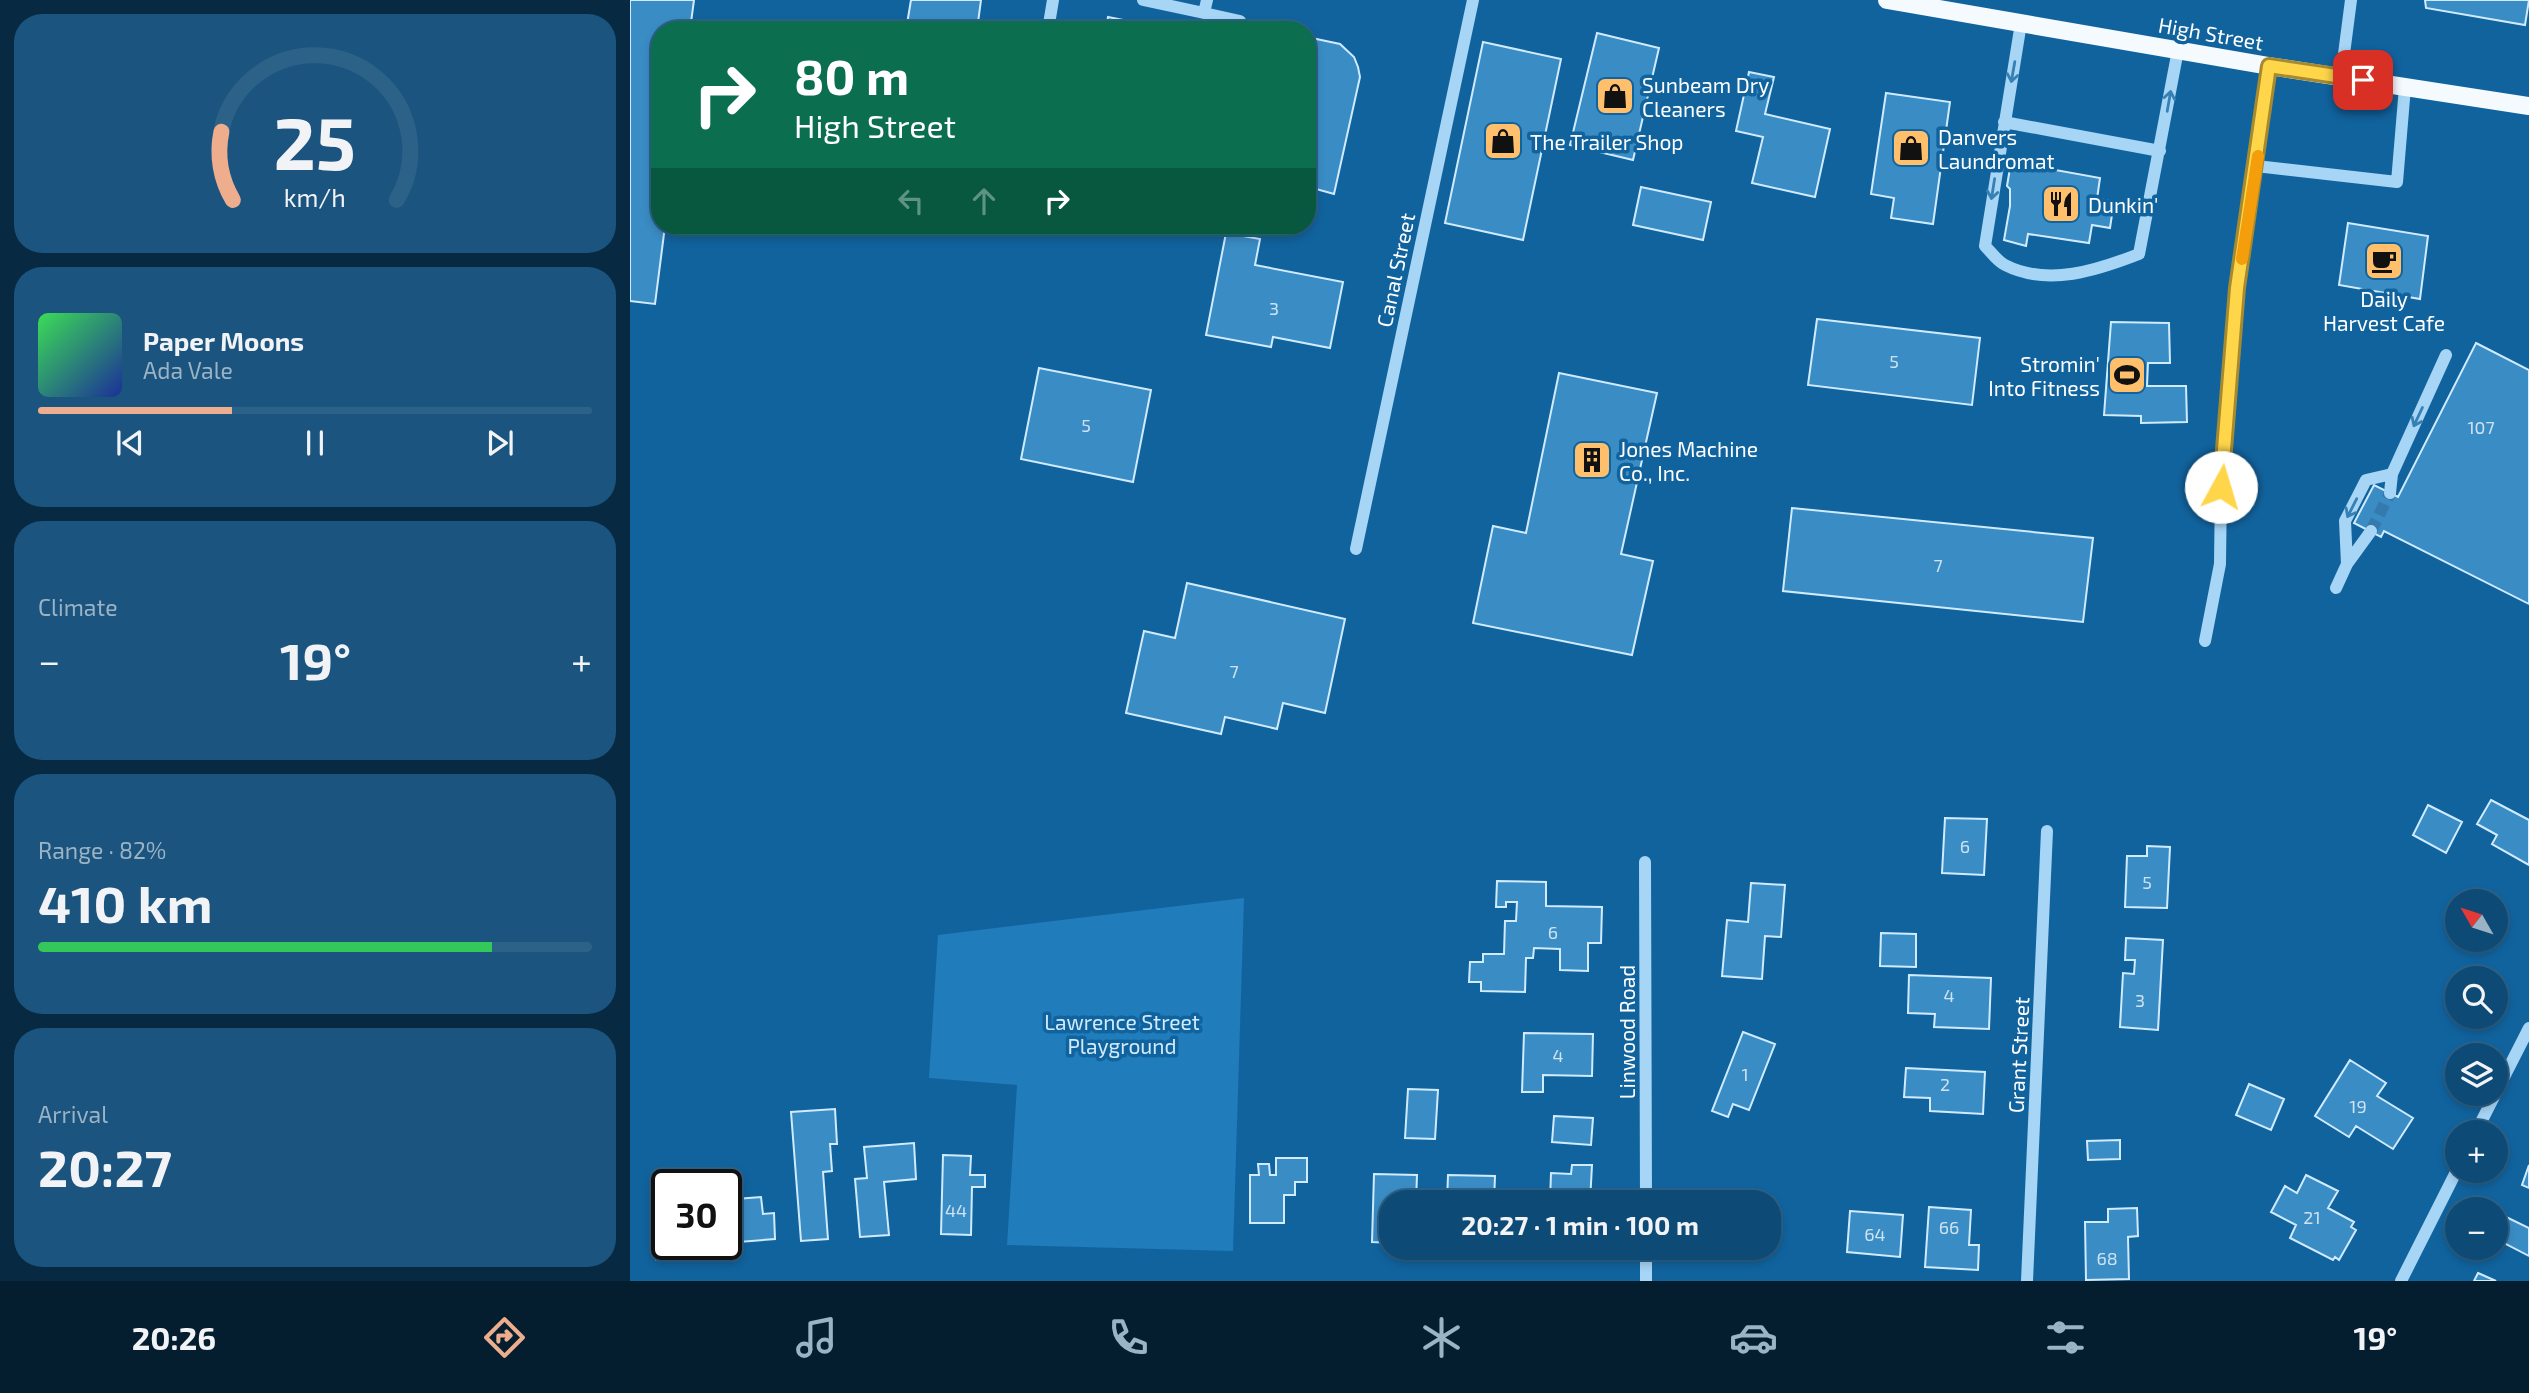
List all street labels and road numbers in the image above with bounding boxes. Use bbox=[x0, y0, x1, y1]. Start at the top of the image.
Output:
street label: High Street bbox=[2157, 11, 2265, 55]
street label: Canal Street bbox=[1371, 211, 1419, 329]
street label: Linwood Road bbox=[1614, 965, 1639, 1099]
street label: Grant Street bbox=[2002, 996, 2034, 1114]

